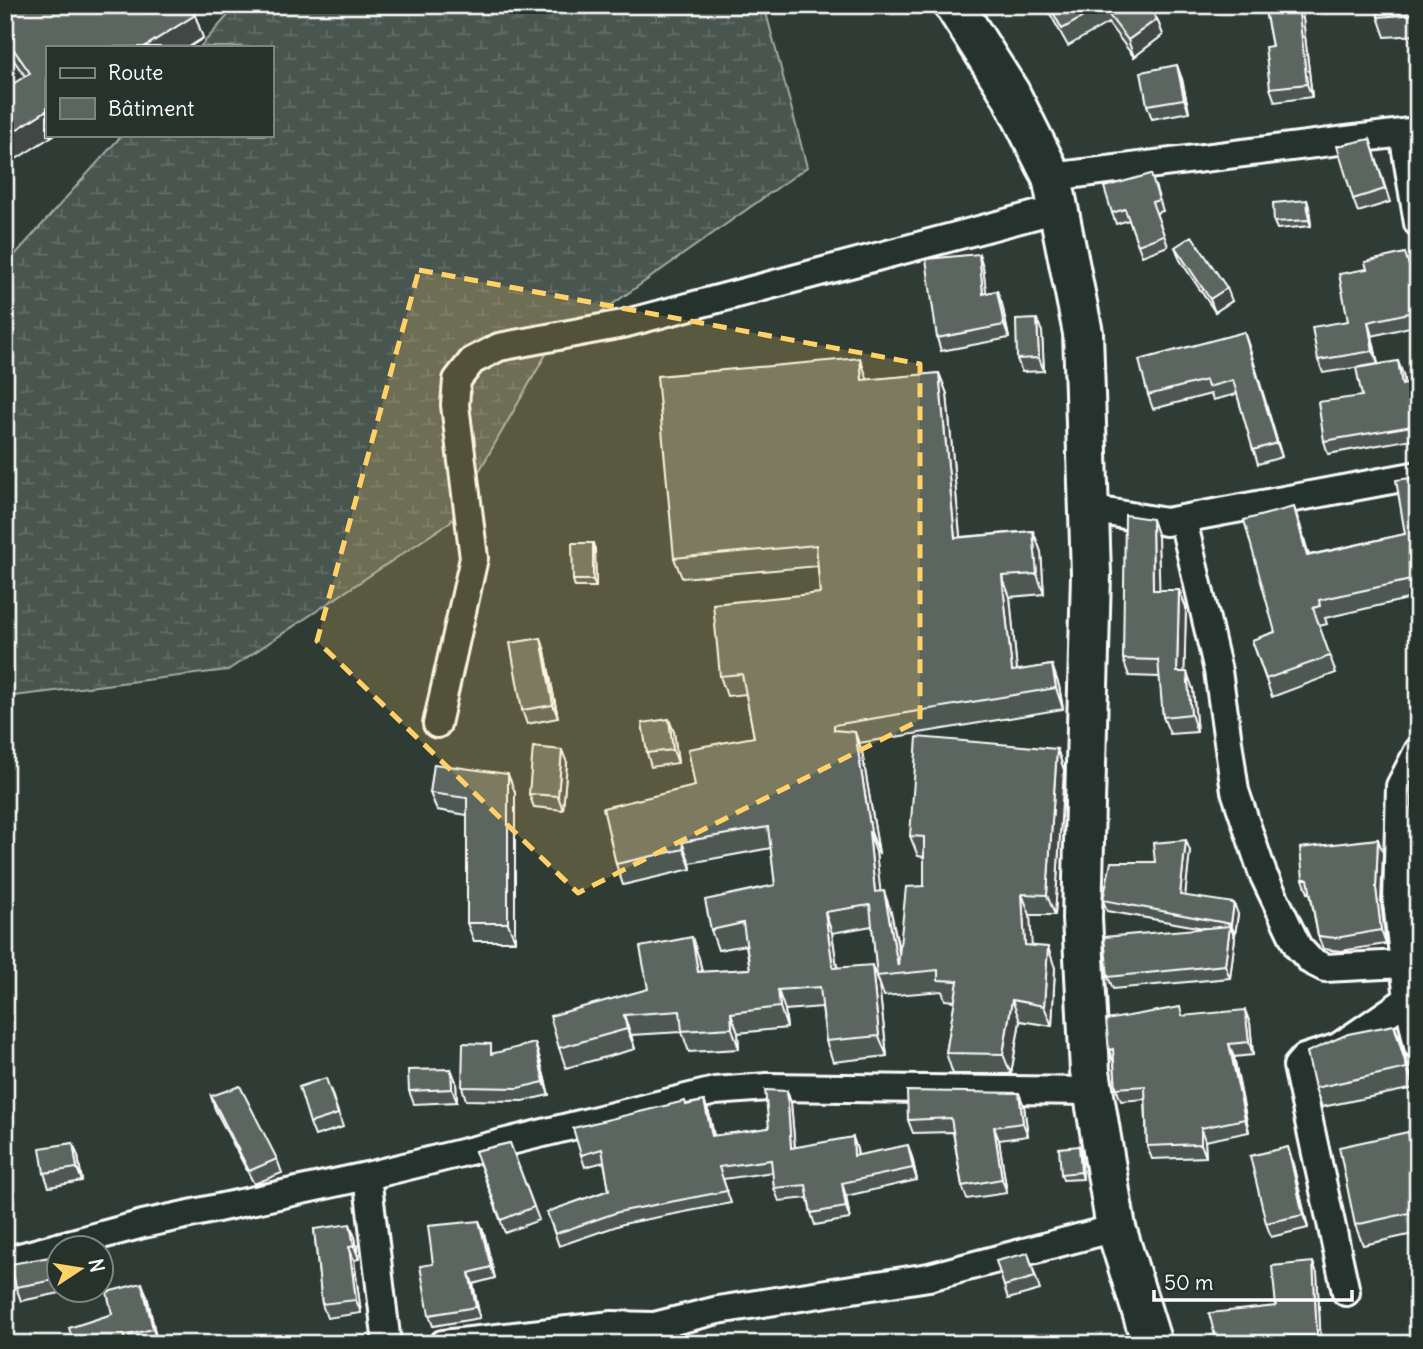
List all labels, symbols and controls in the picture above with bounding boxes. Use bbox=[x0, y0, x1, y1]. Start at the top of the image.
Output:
legend bbox=[46, 46, 273, 136]
text: Route bbox=[108, 59, 163, 86]
text: Bâtiment bbox=[108, 95, 194, 122]
north arrow bbox=[46, 1234, 116, 1304]
text: N bbox=[84, 1257, 110, 1274]
scale bar bbox=[1154, 1258, 1351, 1302]
text: 50 m bbox=[1164, 1269, 1213, 1296]

